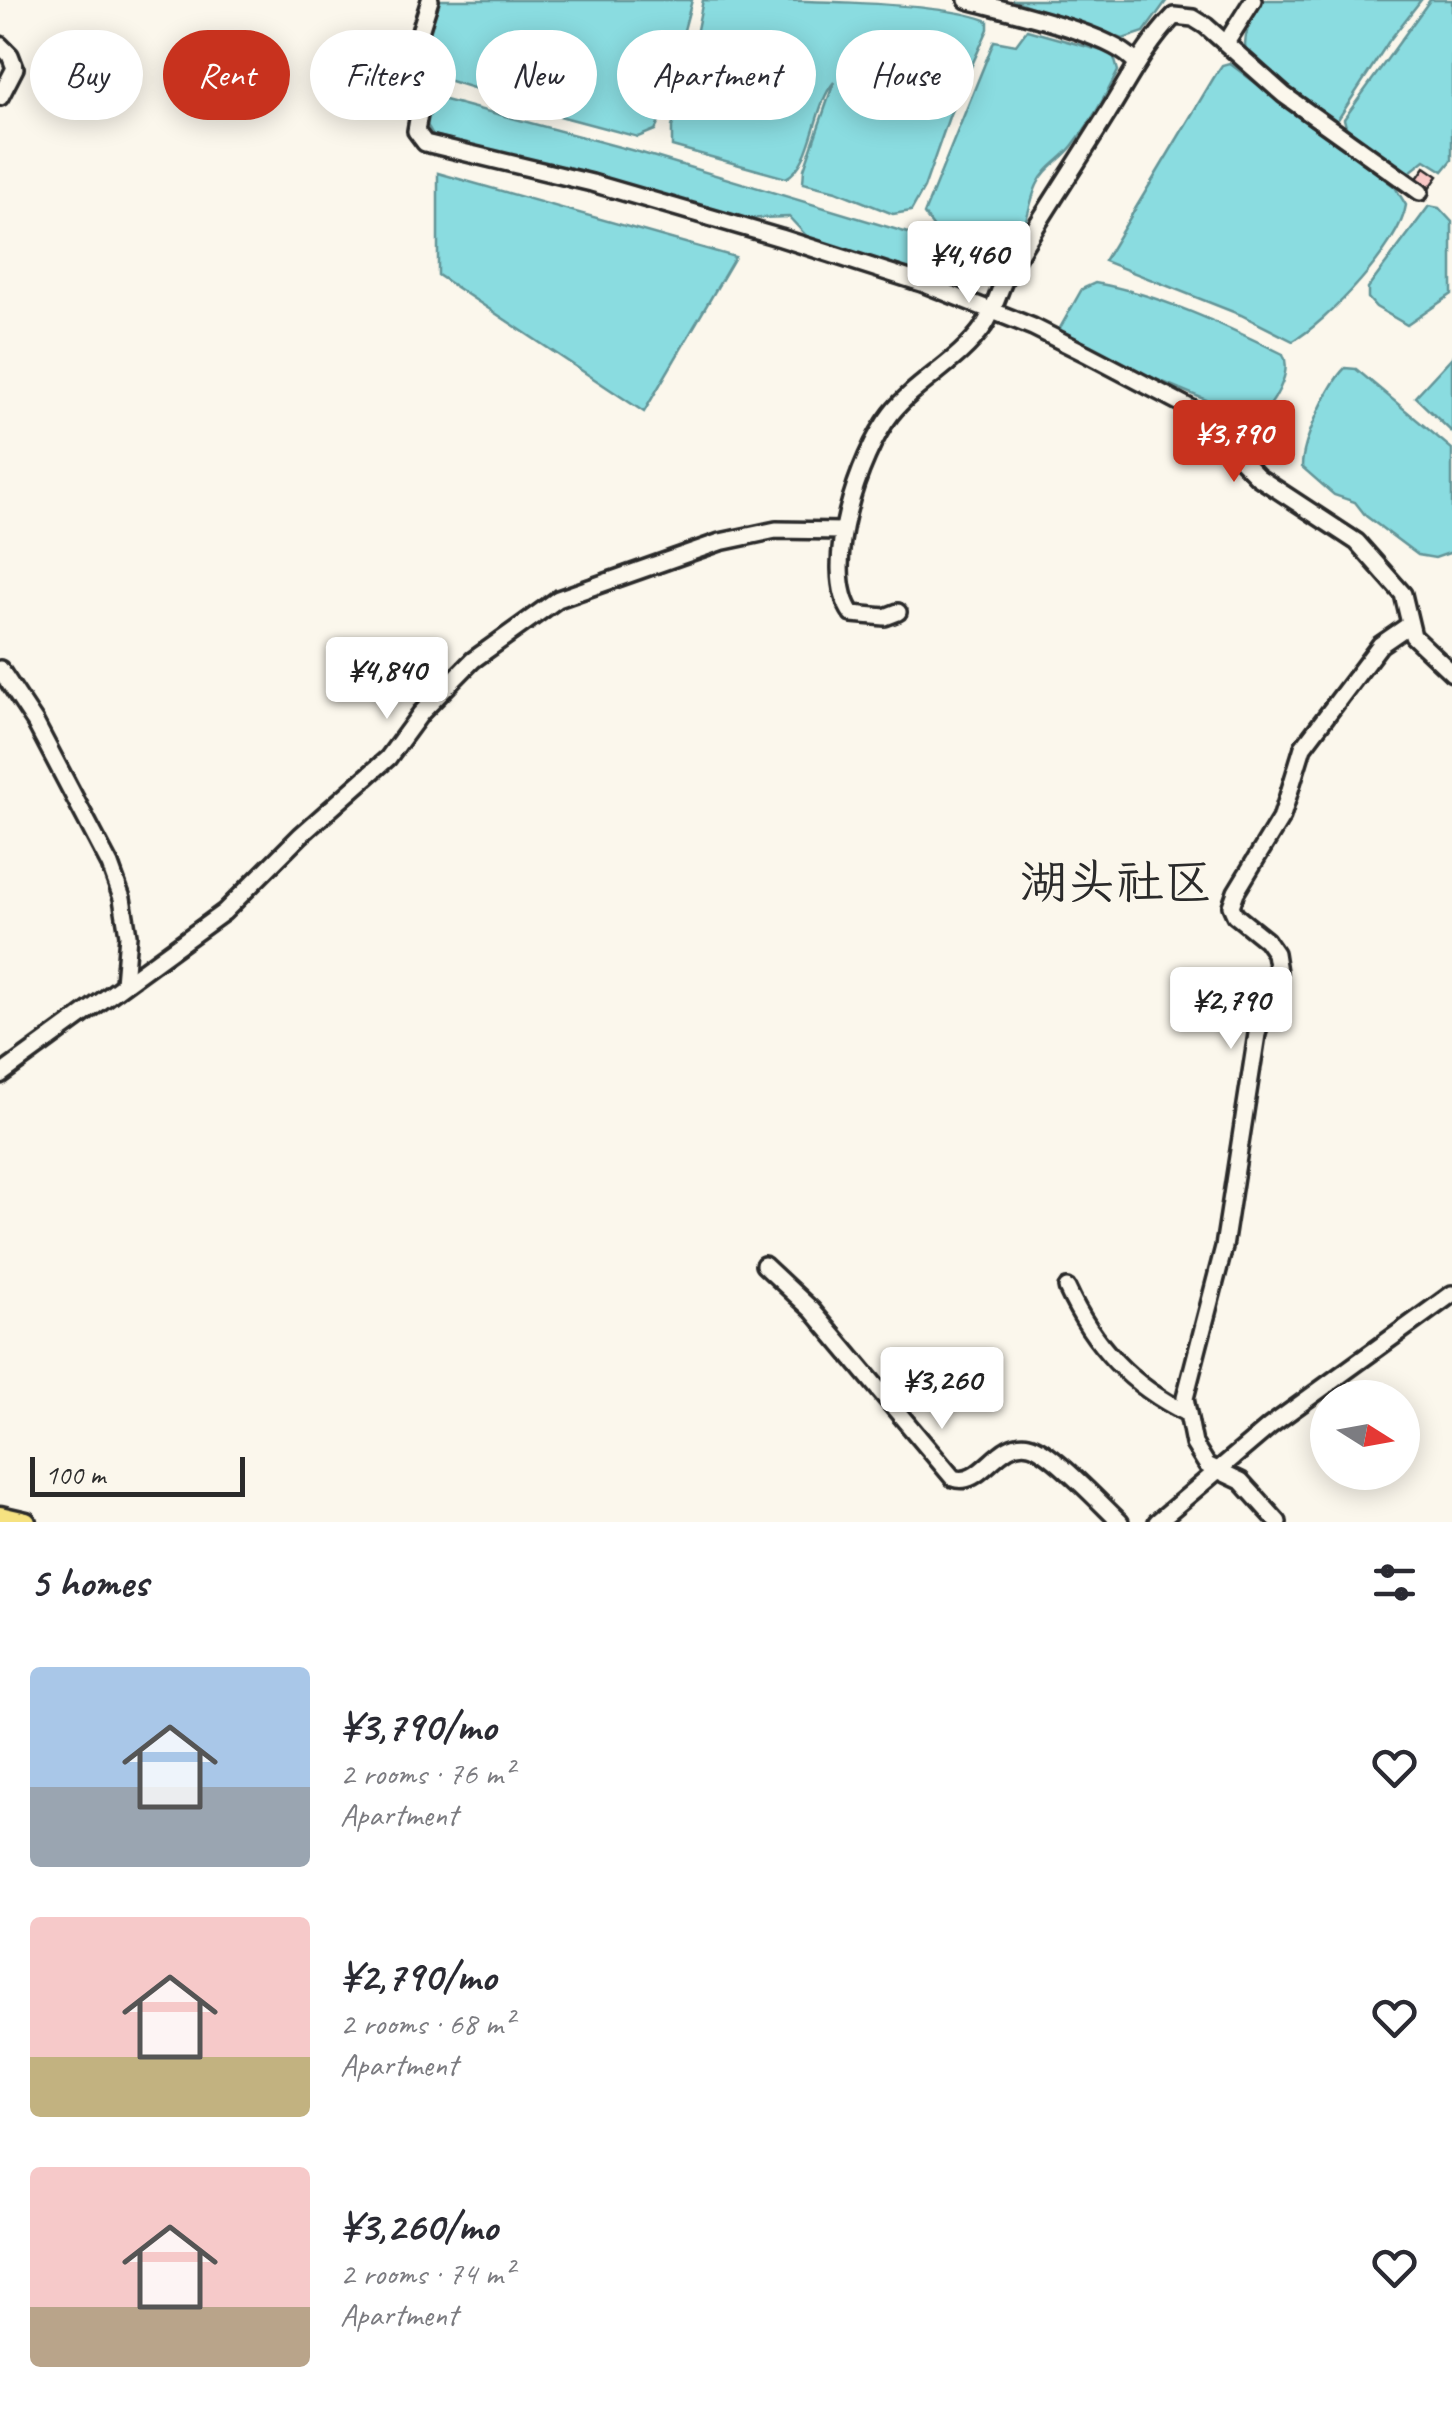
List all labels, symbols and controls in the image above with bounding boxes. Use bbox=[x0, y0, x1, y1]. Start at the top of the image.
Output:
chip: Buy bbox=[30, 30, 143, 120]
chip: Rent bbox=[163, 30, 290, 120]
chip: Filters bbox=[310, 30, 456, 120]
chip: New bbox=[476, 30, 597, 120]
chip: Apartment bbox=[617, 30, 816, 120]
chip: House bbox=[836, 30, 974, 120]
pin: ¥4,460 bbox=[888, 221, 1050, 306]
text: ¥4,460 bbox=[929, 233, 1009, 274]
pin: ¥3,790 bbox=[1153, 400, 1315, 485]
text: ¥3,790 bbox=[1195, 412, 1273, 453]
pin: ¥4,840 bbox=[306, 637, 468, 722]
text: ¥4,840 bbox=[348, 649, 426, 690]
district label: 湖头社区 bbox=[1020, 852, 1212, 912]
pin: ¥2,790 bbox=[1150, 967, 1312, 1052]
text: ¥2,790 bbox=[1192, 979, 1270, 1020]
pin: ¥3,260 bbox=[861, 1347, 1023, 1432]
text: ¥3,260 bbox=[902, 1359, 982, 1400]
north arrow bbox=[1310, 1380, 1420, 1490]
map controls bbox=[1310, 1380, 1420, 1490]
scale bar bbox=[30, 1452, 245, 1496]
text: 100 m bbox=[45, 1457, 105, 1492]
icon: filters bbox=[1367, 1555, 1422, 1610]
text: 5 homes bbox=[30, 1556, 148, 1609]
text: ¥3,790/mo bbox=[340, 1700, 496, 1753]
icon: home bbox=[110, 1707, 230, 1827]
icon: heart bbox=[1367, 1740, 1422, 1795]
text: 2 rooms · 76 m² bbox=[340, 1753, 513, 1794]
text: Apartment bbox=[340, 1794, 458, 1835]
text: ¥2,790/mo bbox=[340, 1950, 496, 2003]
icon: home bbox=[110, 1957, 230, 2077]
icon: heart bbox=[1367, 1990, 1422, 2045]
text: 2 rooms · 68 m² bbox=[340, 2003, 513, 2044]
text: Apartment bbox=[340, 2044, 458, 2085]
text: ¥3,260/mo bbox=[340, 2200, 498, 2253]
icon: home bbox=[110, 2207, 230, 2327]
icon: heart bbox=[1367, 2240, 1422, 2295]
text: 2 rooms · 74 m² bbox=[340, 2253, 513, 2294]
text: Apartment bbox=[340, 2294, 458, 2335]

